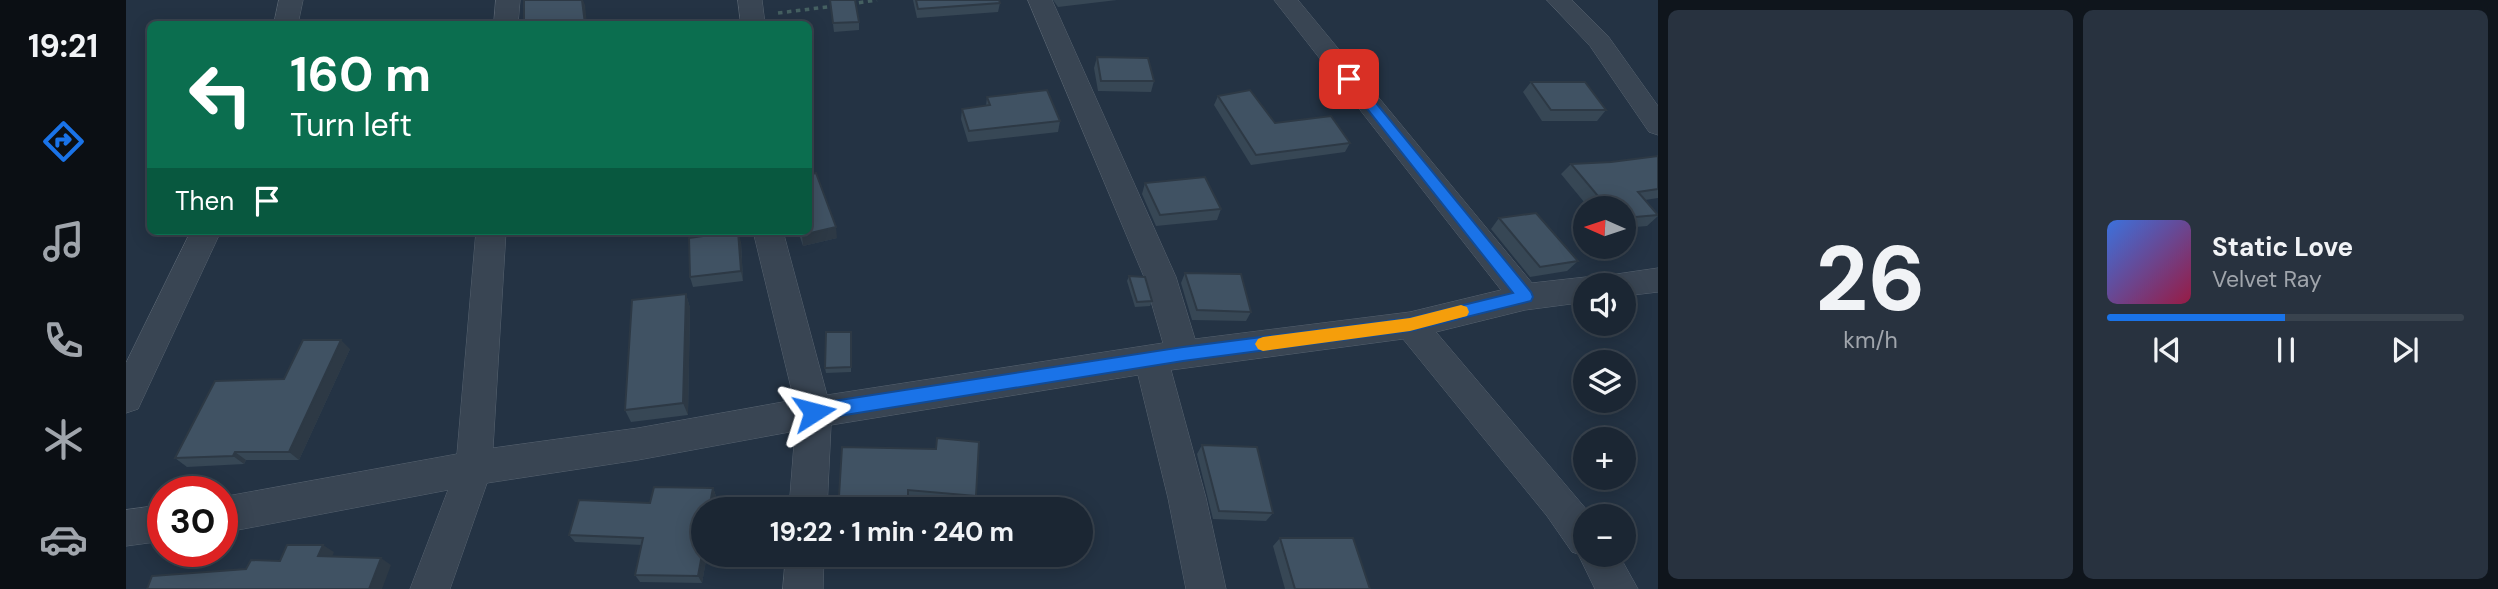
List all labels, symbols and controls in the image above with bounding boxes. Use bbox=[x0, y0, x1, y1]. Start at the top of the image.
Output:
text: 19:21 bbox=[28, 25, 98, 67]
text: 160 m bbox=[290, 42, 431, 106]
icon: left bbox=[175, 49, 266, 140]
pin bbox=[1319, 49, 1379, 109]
icon: arrive bbox=[1330, 60, 1368, 98]
text: Turn left bbox=[290, 104, 412, 146]
icon: directions bbox=[39, 117, 88, 166]
icon: arrive bbox=[248, 182, 286, 220]
text: Then bbox=[175, 184, 234, 218]
north arrow bbox=[1573, 196, 1636, 259]
map controls bbox=[1573, 196, 1636, 567]
icon: music bbox=[39, 217, 88, 266]
text: 26 bbox=[1815, 220, 1926, 338]
text: Static Love bbox=[2212, 230, 2353, 264]
text: Velvet Ray bbox=[2212, 264, 2322, 294]
button: sound bbox=[1573, 273, 1636, 336]
icon: phone bbox=[39, 316, 88, 365]
text: km/h bbox=[1843, 325, 1898, 355]
icon: previous bbox=[2148, 331, 2186, 369]
icon: pause bbox=[2267, 331, 2305, 369]
icon: next bbox=[2386, 331, 2424, 369]
button: layers bbox=[1573, 350, 1636, 413]
position arrow bbox=[777, 375, 851, 449]
icon: climate bbox=[39, 415, 88, 464]
button: + bbox=[1573, 427, 1636, 490]
speed limit sign: 30 bbox=[147, 476, 238, 567]
button: − bbox=[1573, 504, 1636, 567]
icon: car bbox=[39, 515, 88, 564]
text: 19:22 · 1 min · 240 m bbox=[770, 515, 1014, 549]

